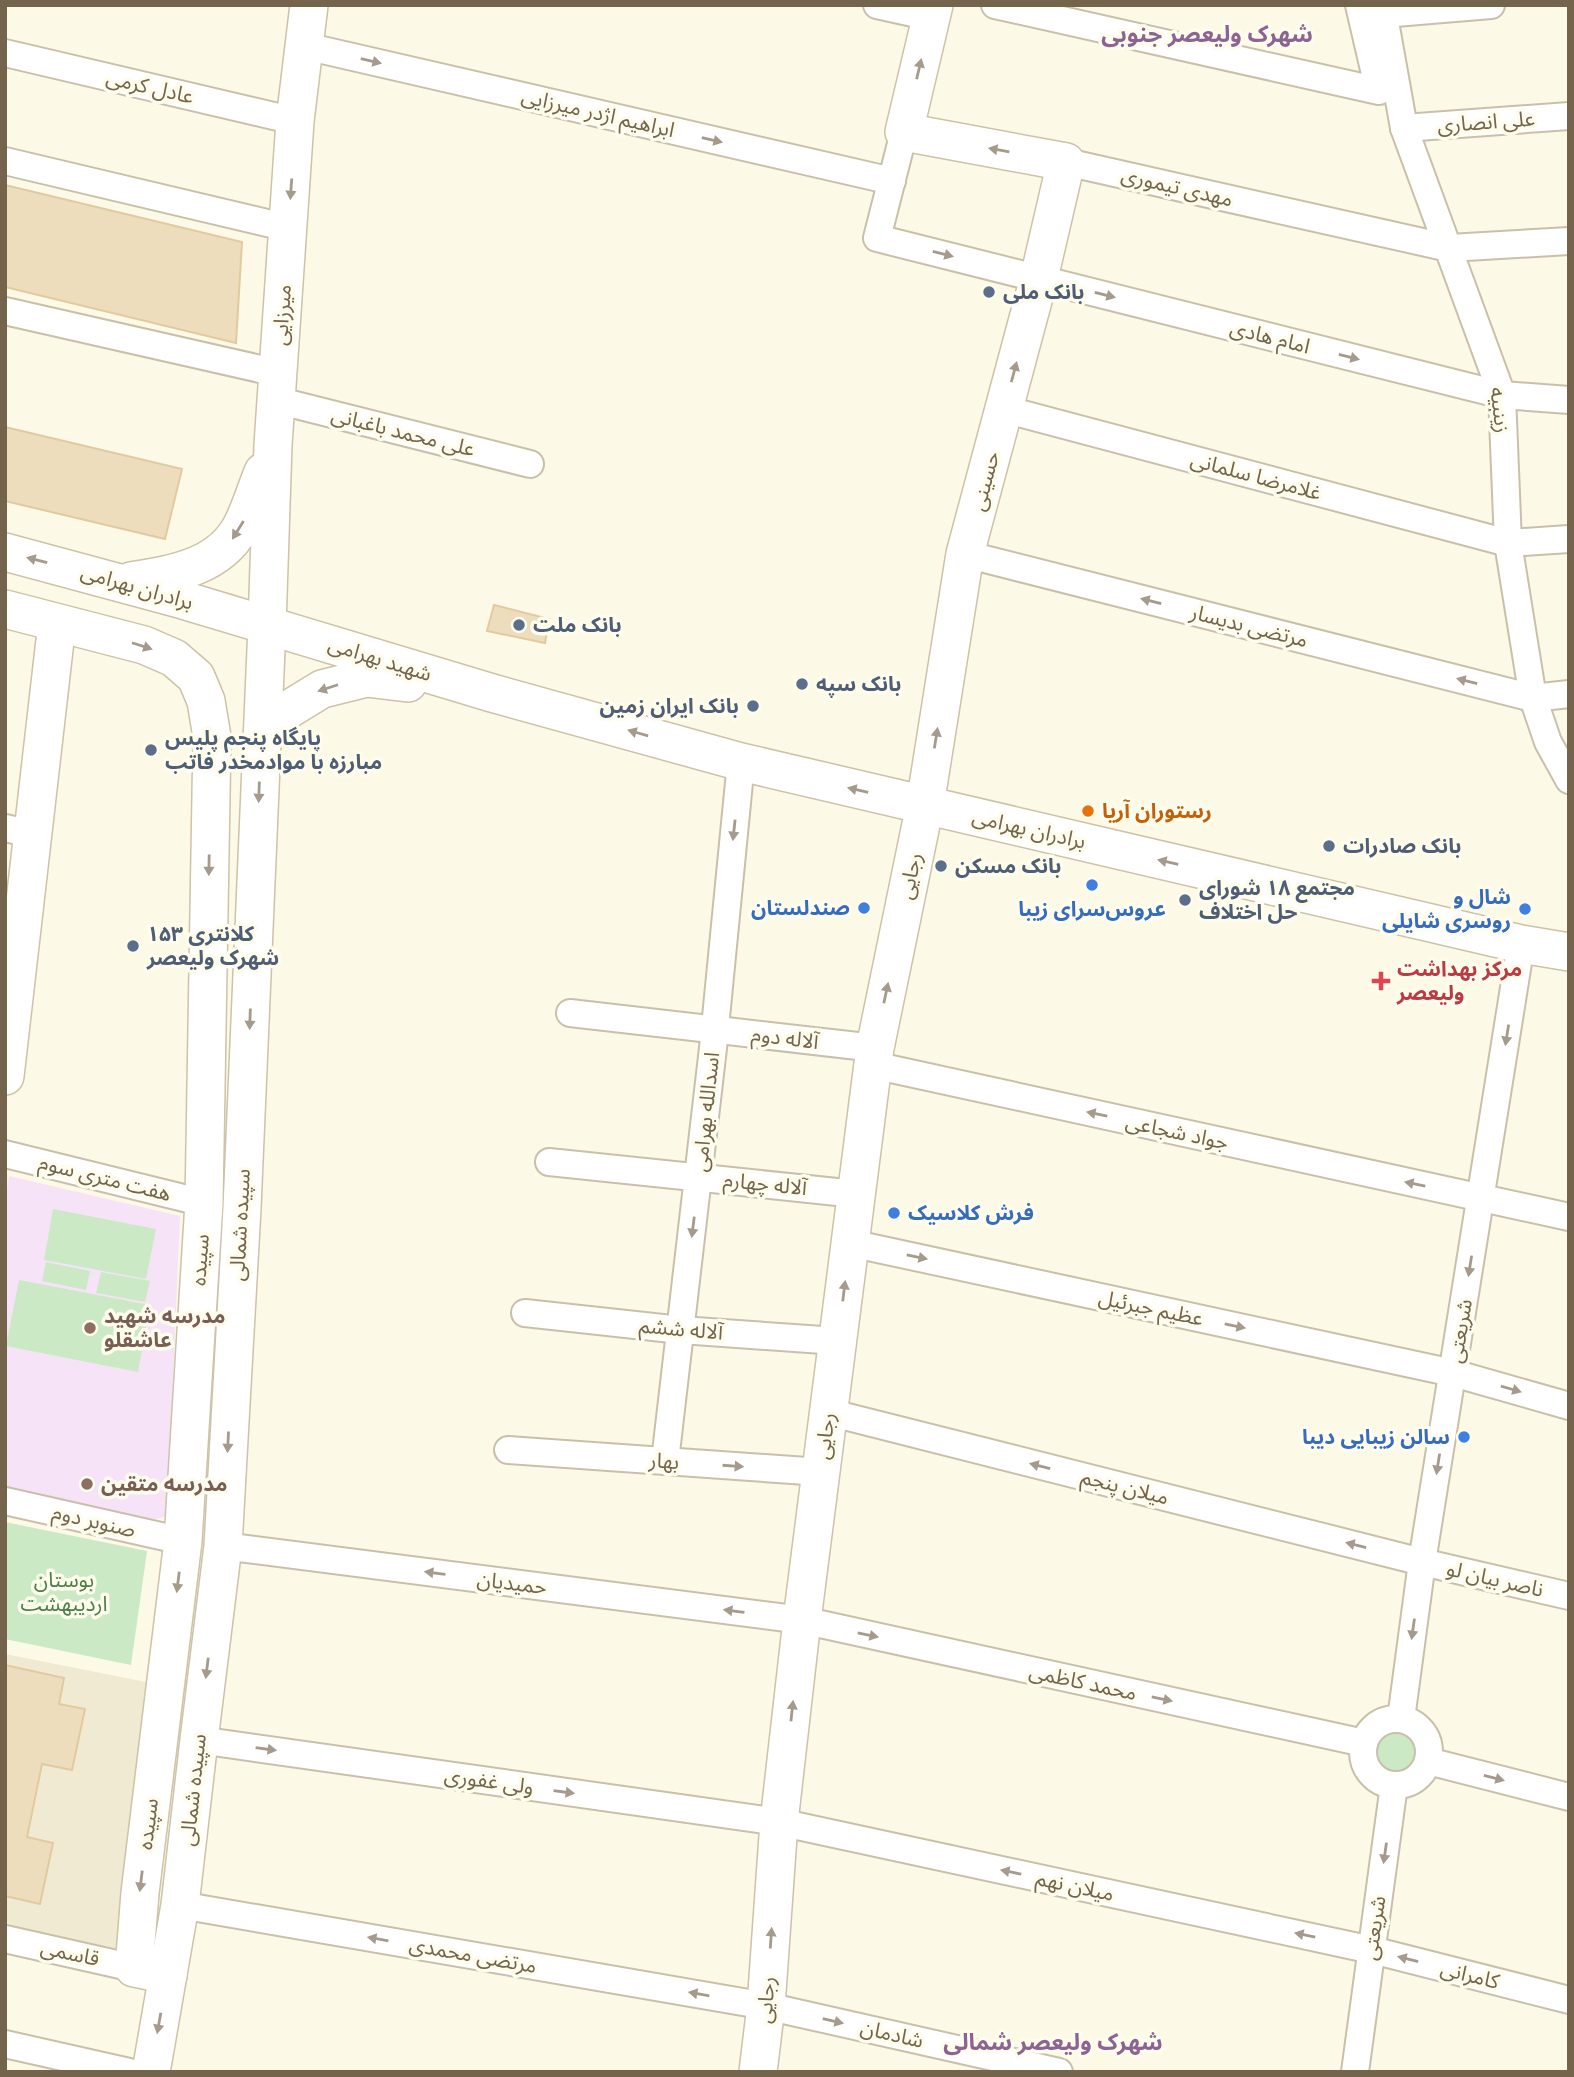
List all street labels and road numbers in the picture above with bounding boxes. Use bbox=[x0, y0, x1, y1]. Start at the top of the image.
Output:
street label: عادل کرمی bbox=[104, 65, 196, 109]
street label: ابراهیم اژدر میرزایی bbox=[518, 84, 677, 145]
street label: علی انصاری bbox=[1436, 107, 1536, 137]
street label: مهدی تیموری bbox=[1119, 163, 1235, 211]
street label: میرزایی bbox=[268, 284, 296, 346]
street label: امام هادی bbox=[1227, 315, 1313, 362]
street label: زینبیه bbox=[1485, 386, 1515, 434]
street label: علی محمد باغبانی bbox=[329, 403, 477, 461]
street label: غلامرضا سلمانی bbox=[1188, 447, 1324, 505]
street label: حسینی bbox=[966, 449, 1004, 513]
street label: برادران بهرامی bbox=[78, 560, 196, 614]
street label: مرتضی بدیسار bbox=[1187, 600, 1310, 652]
street label: شهید بهرامی bbox=[325, 632, 435, 686]
street label: برادران بهرامی bbox=[970, 804, 1088, 854]
street label: رجایی bbox=[893, 850, 927, 902]
street label: آلاله دوم bbox=[749, 1022, 821, 1058]
street label: اسدالله بهرامی bbox=[688, 1051, 724, 1173]
street label: جواد شجاعی bbox=[1123, 1109, 1231, 1155]
street label: هفت متری سوم bbox=[35, 1150, 174, 1210]
street label: سپیده شمالی bbox=[225, 1168, 256, 1282]
street label: آلاله چهارم bbox=[721, 1168, 809, 1204]
street label: سپیده bbox=[186, 1233, 215, 1287]
street label: عظیم جبرئیل bbox=[1096, 1285, 1206, 1334]
street label: شریعتی bbox=[1443, 1297, 1477, 1365]
street label: آلاله ششم bbox=[638, 1313, 725, 1348]
street label: رجایی bbox=[810, 1411, 840, 1461]
street label: بهار bbox=[647, 1448, 680, 1474]
street label: میلان پنجم bbox=[1078, 1465, 1171, 1512]
street label: صنوبر دوم bbox=[49, 1500, 138, 1546]
street label: ناصر بیان لو bbox=[1444, 1556, 1546, 1602]
street label: حمیدیان bbox=[476, 1567, 548, 1599]
street label: محمد کاظمی bbox=[1027, 1659, 1139, 1705]
street label: سپیده شمالی bbox=[175, 1733, 212, 1847]
street label: ولی غفوری bbox=[443, 1763, 535, 1799]
street label: سپیده bbox=[133, 1797, 164, 1851]
street label: میلان نهم bbox=[1033, 1866, 1116, 1909]
street label: شریعتی bbox=[1358, 1894, 1390, 1962]
street label: مرتضی محمدی bbox=[407, 1932, 539, 1978]
street label: قاسمی bbox=[38, 1935, 102, 1971]
street label: کامرانی bbox=[1438, 1956, 1502, 1994]
street label: رجایی bbox=[752, 1975, 780, 2025]
street label: شادمان bbox=[858, 2015, 926, 2053]

